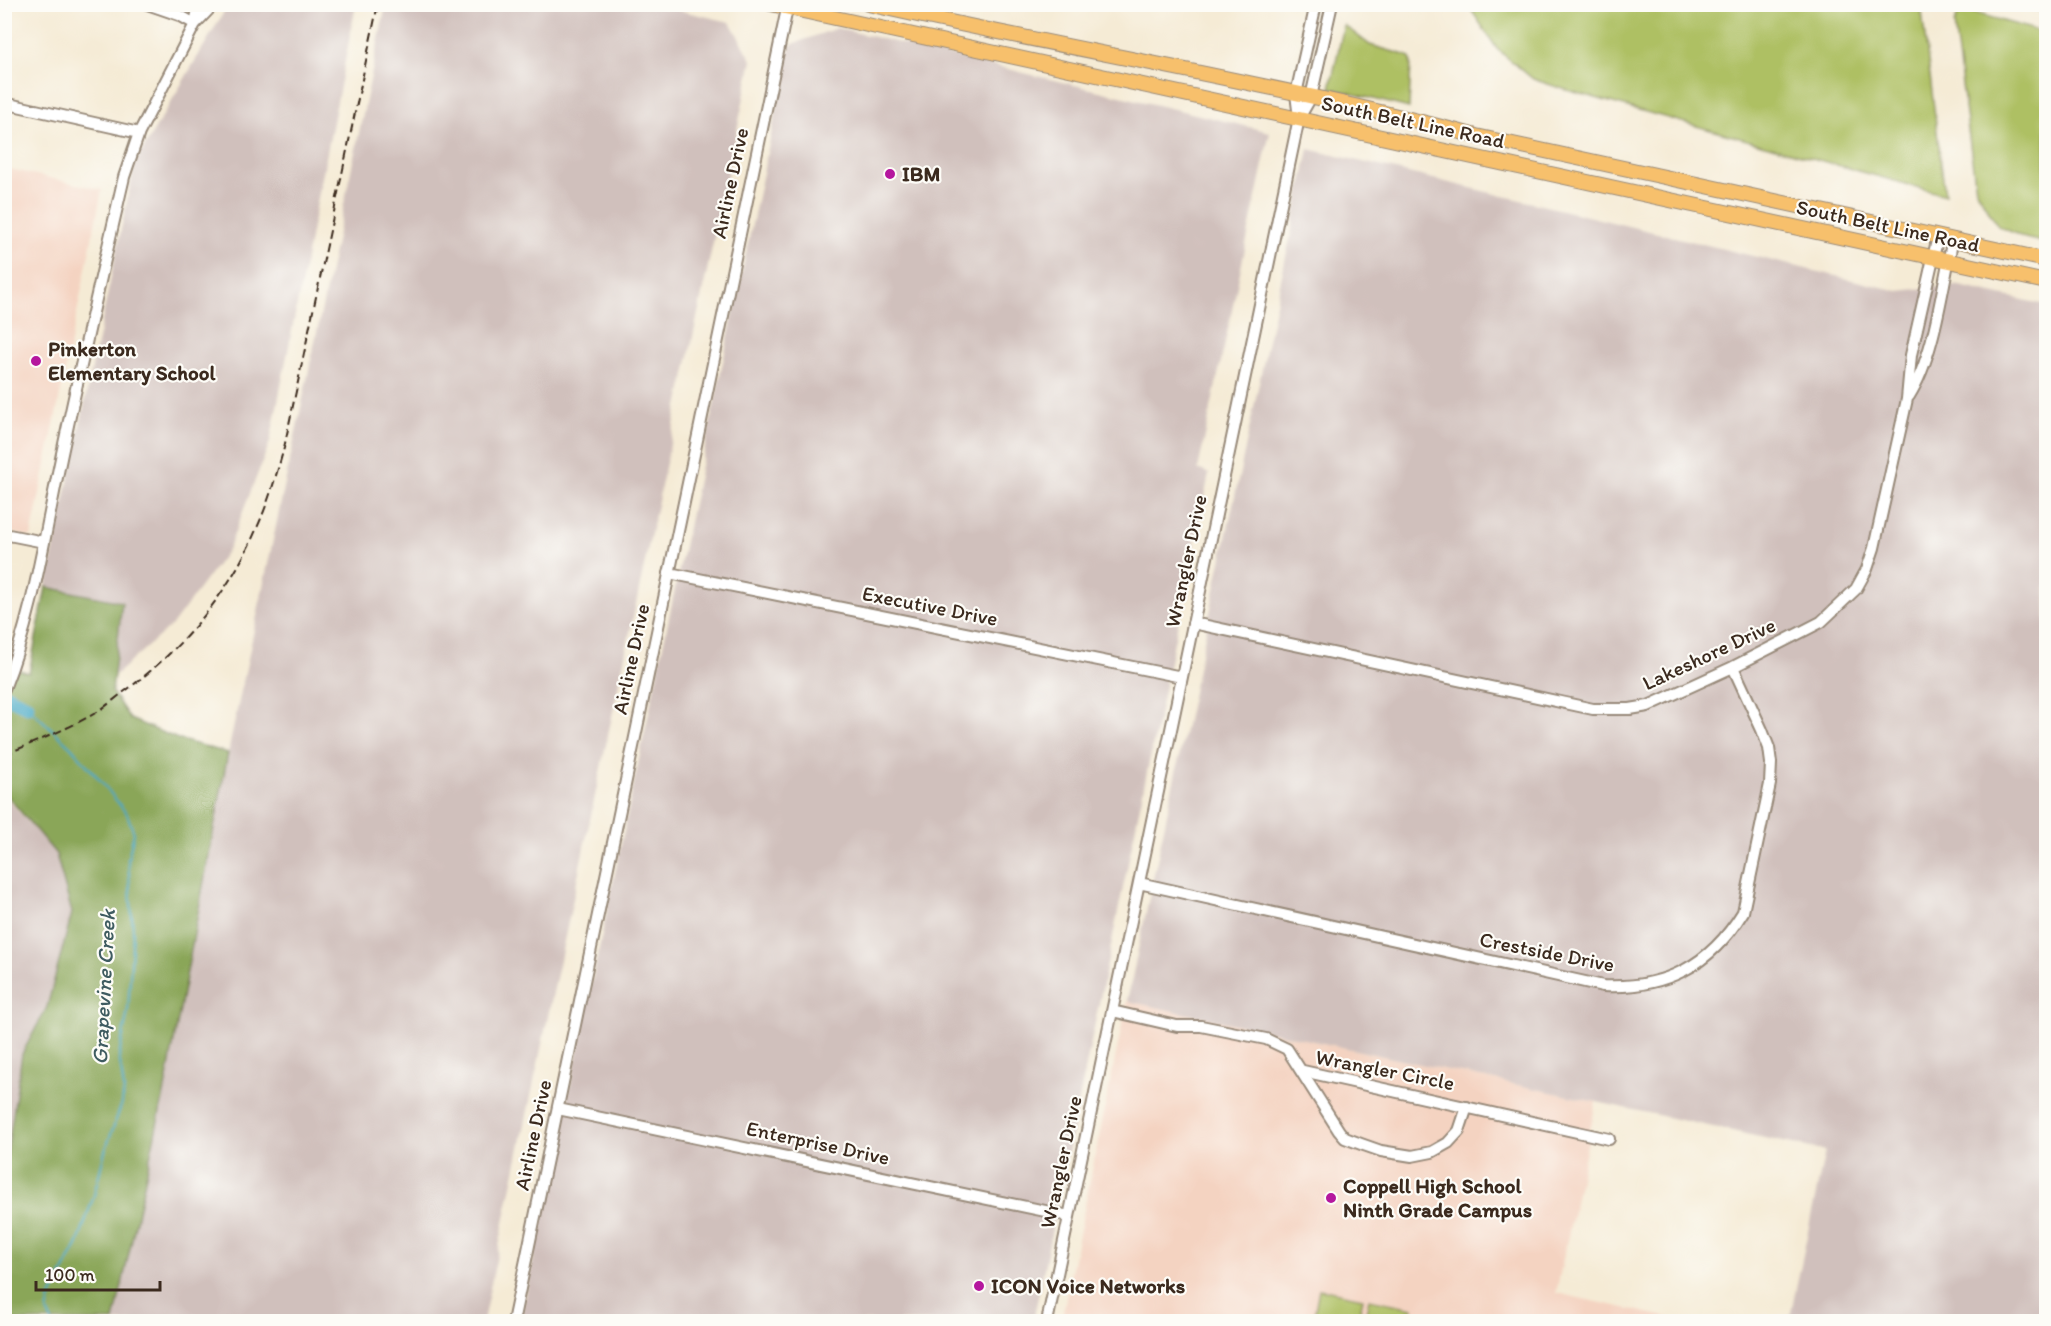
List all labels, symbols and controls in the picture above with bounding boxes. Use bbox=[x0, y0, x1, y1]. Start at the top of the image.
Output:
street label: South Belt Line Road bbox=[1319, 90, 1508, 153]
street label: Airline Drive bbox=[706, 125, 753, 241]
place label: IBM bbox=[902, 161, 940, 186]
marker: IBM bbox=[883, 167, 897, 181]
street label: South Belt Line Road bbox=[1794, 194, 1983, 257]
place label: Pinkerton Elementary School bbox=[48, 336, 217, 386]
marker: Pinkerton Elementary School bbox=[29, 354, 43, 368]
street label: Wrangler Drive bbox=[1159, 492, 1212, 630]
street label: Executive Drive bbox=[860, 580, 1000, 631]
street label: Airline Drive bbox=[607, 601, 654, 717]
street label: Lakeshore Drive bbox=[1638, 612, 1779, 695]
water label: Grapevine Creek bbox=[86, 907, 121, 1065]
street label: Crestside Drive bbox=[1477, 926, 1617, 977]
street label: Wrangler Circle bbox=[1314, 1044, 1457, 1095]
street label: Airline Drive bbox=[509, 1077, 556, 1193]
street label: Wrangler Drive bbox=[1034, 1093, 1087, 1231]
street label: Enterprise Drive bbox=[744, 1115, 892, 1170]
place label: Coppell High School Ninth Grade Campus bbox=[1343, 1173, 1532, 1223]
marker: Coppell High School Ninth Grade Campus bbox=[1324, 1191, 1338, 1205]
scale bar bbox=[36, 1254, 160, 1292]
text: 100 m bbox=[45, 1264, 95, 1286]
place label: ICON Voice Networks bbox=[991, 1273, 1185, 1298]
marker: ICON Voice Networks bbox=[972, 1279, 986, 1293]

